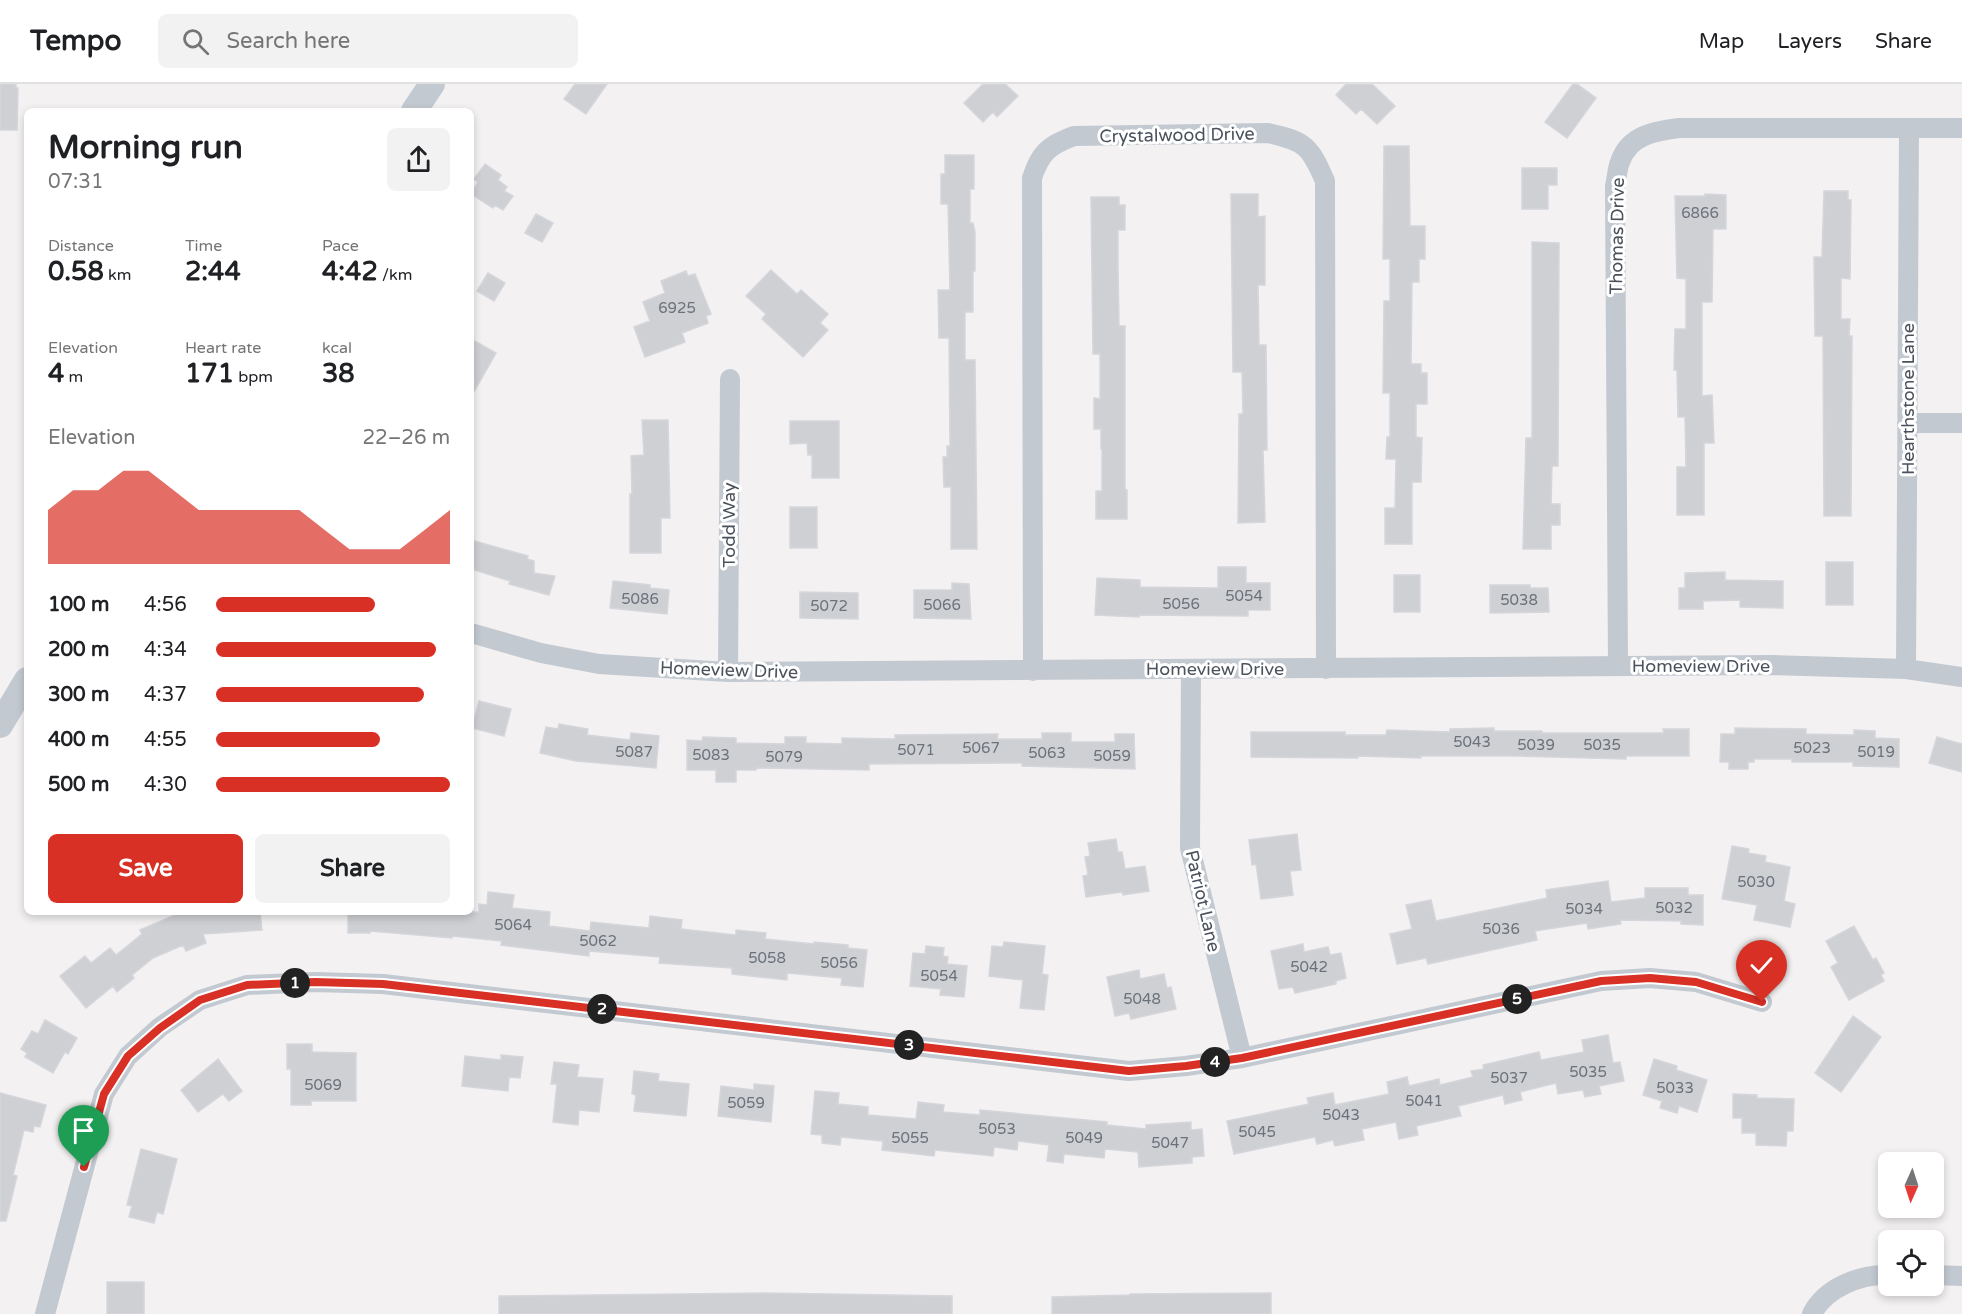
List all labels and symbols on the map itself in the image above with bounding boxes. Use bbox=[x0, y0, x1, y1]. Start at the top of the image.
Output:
street label: Crystalwood Drive bbox=[1099, 123, 1255, 147]
street label: Thomas Drive bbox=[1605, 177, 1629, 295]
house number: 6866 bbox=[1681, 204, 1719, 222]
house number: 6925 bbox=[658, 299, 696, 317]
street label: Hearthstone Lane bbox=[1897, 323, 1919, 475]
street label: Todd Way bbox=[718, 482, 740, 568]
house number: 5054 bbox=[1225, 587, 1263, 605]
house number: 5086 bbox=[621, 590, 659, 608]
house number: 5038 bbox=[1500, 591, 1538, 609]
house number: 5056 bbox=[1162, 595, 1200, 613]
house number: 5066 bbox=[923, 596, 961, 614]
house number: 5072 bbox=[810, 597, 848, 615]
street label: Homeview Drive bbox=[1632, 655, 1770, 677]
street label: Homeview Drive bbox=[660, 657, 798, 683]
street label: Homeview Drive bbox=[1146, 658, 1284, 680]
house number: 5043 bbox=[1453, 733, 1491, 751]
house number: 5039 bbox=[1517, 736, 1555, 754]
house number: 5035 bbox=[1583, 736, 1621, 754]
house number: 5067 bbox=[962, 739, 1000, 757]
house number: 5023 bbox=[1793, 739, 1831, 757]
house number: 5071 bbox=[897, 741, 935, 759]
house number: 5087 bbox=[615, 743, 653, 761]
house number: 5019 bbox=[1857, 743, 1895, 761]
house number: 5063 bbox=[1028, 744, 1066, 762]
house number: 5083 bbox=[692, 746, 730, 764]
house number: 5059 bbox=[1093, 747, 1131, 765]
house number: 5079 bbox=[765, 748, 803, 766]
street label: Patriot Lane bbox=[1181, 848, 1225, 954]
house number: 5030 bbox=[1737, 873, 1775, 891]
house number: 5032 bbox=[1655, 899, 1693, 917]
house number: 5034 bbox=[1565, 900, 1603, 918]
house number: 5064 bbox=[494, 916, 532, 934]
house number: 5036 bbox=[1482, 920, 1520, 938]
house number: 5062 bbox=[579, 932, 617, 950]
pin bbox=[1736, 940, 1787, 1002]
house number: 5058 bbox=[748, 949, 786, 967]
house number: 5056 bbox=[820, 954, 858, 972]
house number: 5042 bbox=[1290, 958, 1328, 976]
house number: 5054 bbox=[920, 967, 958, 985]
pin: 1 bbox=[280, 968, 310, 998]
pin: 5 bbox=[1502, 984, 1532, 1014]
house number: 5048 bbox=[1123, 990, 1161, 1008]
pin: 2 bbox=[587, 994, 617, 1024]
pin: 3 bbox=[894, 1030, 924, 1060]
pin: 4 bbox=[1200, 1047, 1230, 1077]
house number: 5035 bbox=[1569, 1063, 1607, 1081]
house number: 5037 bbox=[1490, 1069, 1528, 1087]
house number: 5069 bbox=[304, 1076, 342, 1094]
house number: 5033 bbox=[1656, 1079, 1694, 1097]
house number: 5041 bbox=[1405, 1092, 1443, 1110]
house number: 5059 bbox=[727, 1094, 765, 1112]
pin bbox=[58, 1105, 109, 1167]
house number: 5043 bbox=[1322, 1106, 1360, 1124]
house number: 5053 bbox=[978, 1120, 1016, 1138]
house number: 5045 bbox=[1238, 1123, 1276, 1141]
house number: 5055 bbox=[891, 1129, 929, 1147]
house number: 5049 bbox=[1065, 1129, 1103, 1147]
house number: 5047 bbox=[1151, 1134, 1189, 1152]
north arrow bbox=[1878, 1152, 1944, 1218]

